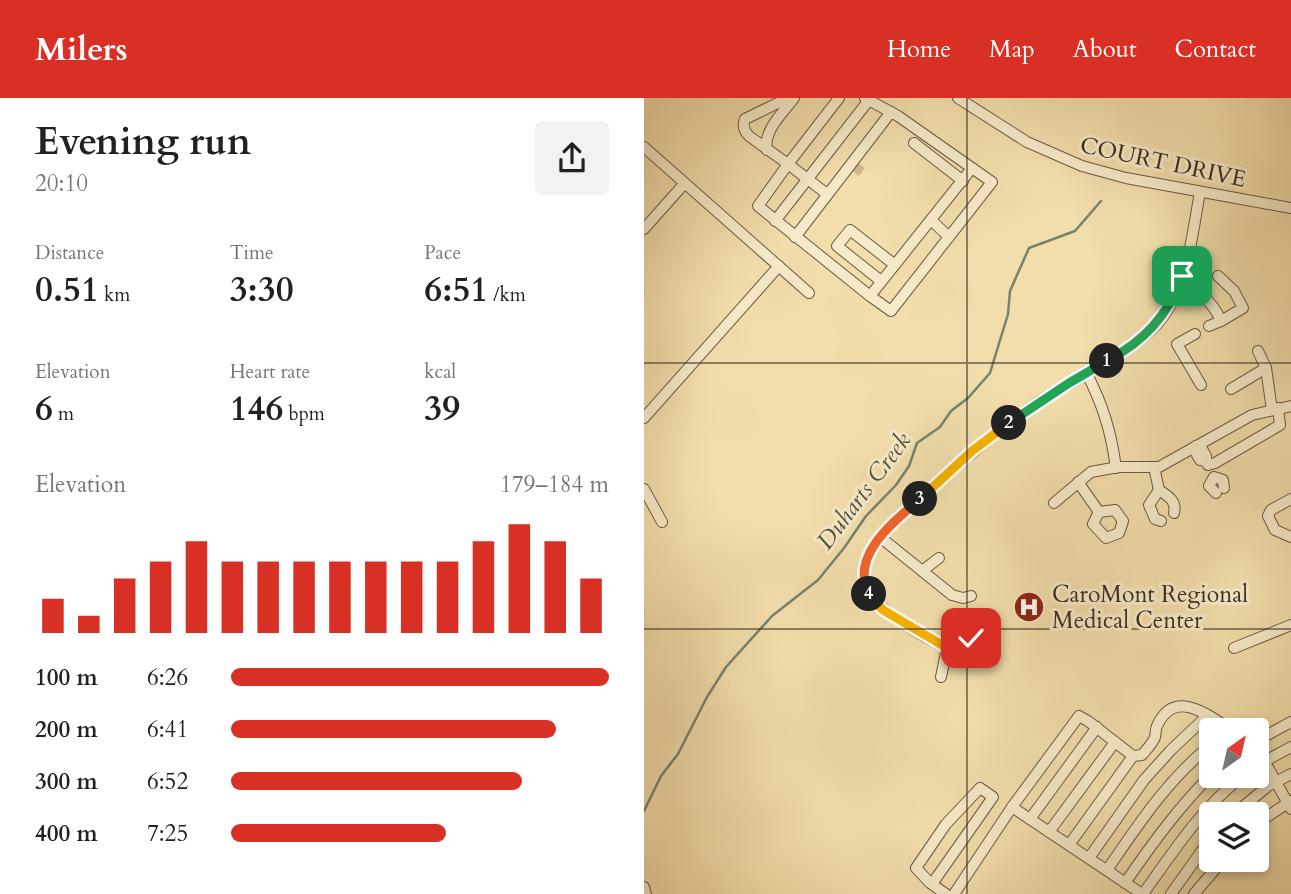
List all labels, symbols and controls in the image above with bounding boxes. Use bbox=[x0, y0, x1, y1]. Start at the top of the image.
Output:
text: Milers bbox=[35, 27, 128, 72]
text: Home bbox=[887, 33, 951, 66]
text: Map bbox=[989, 33, 1035, 66]
text: About bbox=[1073, 33, 1137, 66]
text: Contact bbox=[1175, 33, 1256, 66]
text: Evening run bbox=[35, 116, 251, 168]
button: share bbox=[535, 121, 609, 195]
street label: COURT DRIVE bbox=[1077, 129, 1249, 195]
text: 20:10 bbox=[35, 168, 88, 199]
text: Distance bbox=[35, 240, 104, 266]
text: Time bbox=[230, 240, 274, 266]
text: Pace bbox=[424, 240, 461, 266]
pin bbox=[1152, 246, 1212, 306]
icon: arrive bbox=[1163, 257, 1201, 295]
text: 0.51 bbox=[35, 266, 99, 314]
text: 3:30 bbox=[230, 266, 294, 314]
text: 6:51 bbox=[424, 266, 488, 314]
text: km bbox=[99, 282, 130, 308]
text: /km bbox=[488, 282, 526, 308]
pin: 1 bbox=[1090, 344, 1124, 378]
text: 1 bbox=[1102, 347, 1111, 373]
text: Elevation bbox=[35, 359, 110, 385]
text: Heart rate bbox=[230, 359, 310, 385]
text: kcal bbox=[424, 359, 456, 385]
text: 6 bbox=[35, 385, 53, 433]
text: 146 bbox=[230, 385, 283, 433]
text: 39 bbox=[424, 385, 460, 433]
text: m bbox=[53, 401, 74, 427]
text: bpm bbox=[283, 401, 325, 427]
pin: 2 bbox=[992, 406, 1026, 440]
text: 2 bbox=[1004, 409, 1013, 435]
water label: Duharts Creek bbox=[809, 426, 919, 556]
text: Elevation bbox=[35, 469, 126, 500]
text: 179–184 m bbox=[500, 469, 609, 500]
pin: 3 bbox=[902, 482, 938, 516]
text: 3 bbox=[915, 485, 924, 511]
pin: 4 bbox=[852, 576, 887, 612]
place label: CaroMont Regional Medical Center bbox=[1052, 579, 1248, 636]
text: 4 bbox=[864, 580, 873, 606]
hospital icon: CaroMont Regional Medical Center bbox=[1012, 590, 1046, 624]
pin bbox=[941, 608, 1001, 668]
icon: check bbox=[952, 619, 990, 657]
text: 100 m bbox=[35, 662, 98, 693]
text: 6:26 bbox=[147, 662, 188, 693]
text: 200 m bbox=[35, 714, 98, 745]
text: 6:41 bbox=[147, 714, 188, 745]
north arrow bbox=[1199, 718, 1269, 788]
map controls bbox=[1199, 718, 1269, 872]
text: 300 m bbox=[35, 766, 98, 797]
text: 6:52 bbox=[147, 766, 188, 797]
button: layers bbox=[1199, 802, 1269, 872]
text: 400 m bbox=[35, 818, 98, 849]
text: 7:25 bbox=[147, 818, 188, 849]

